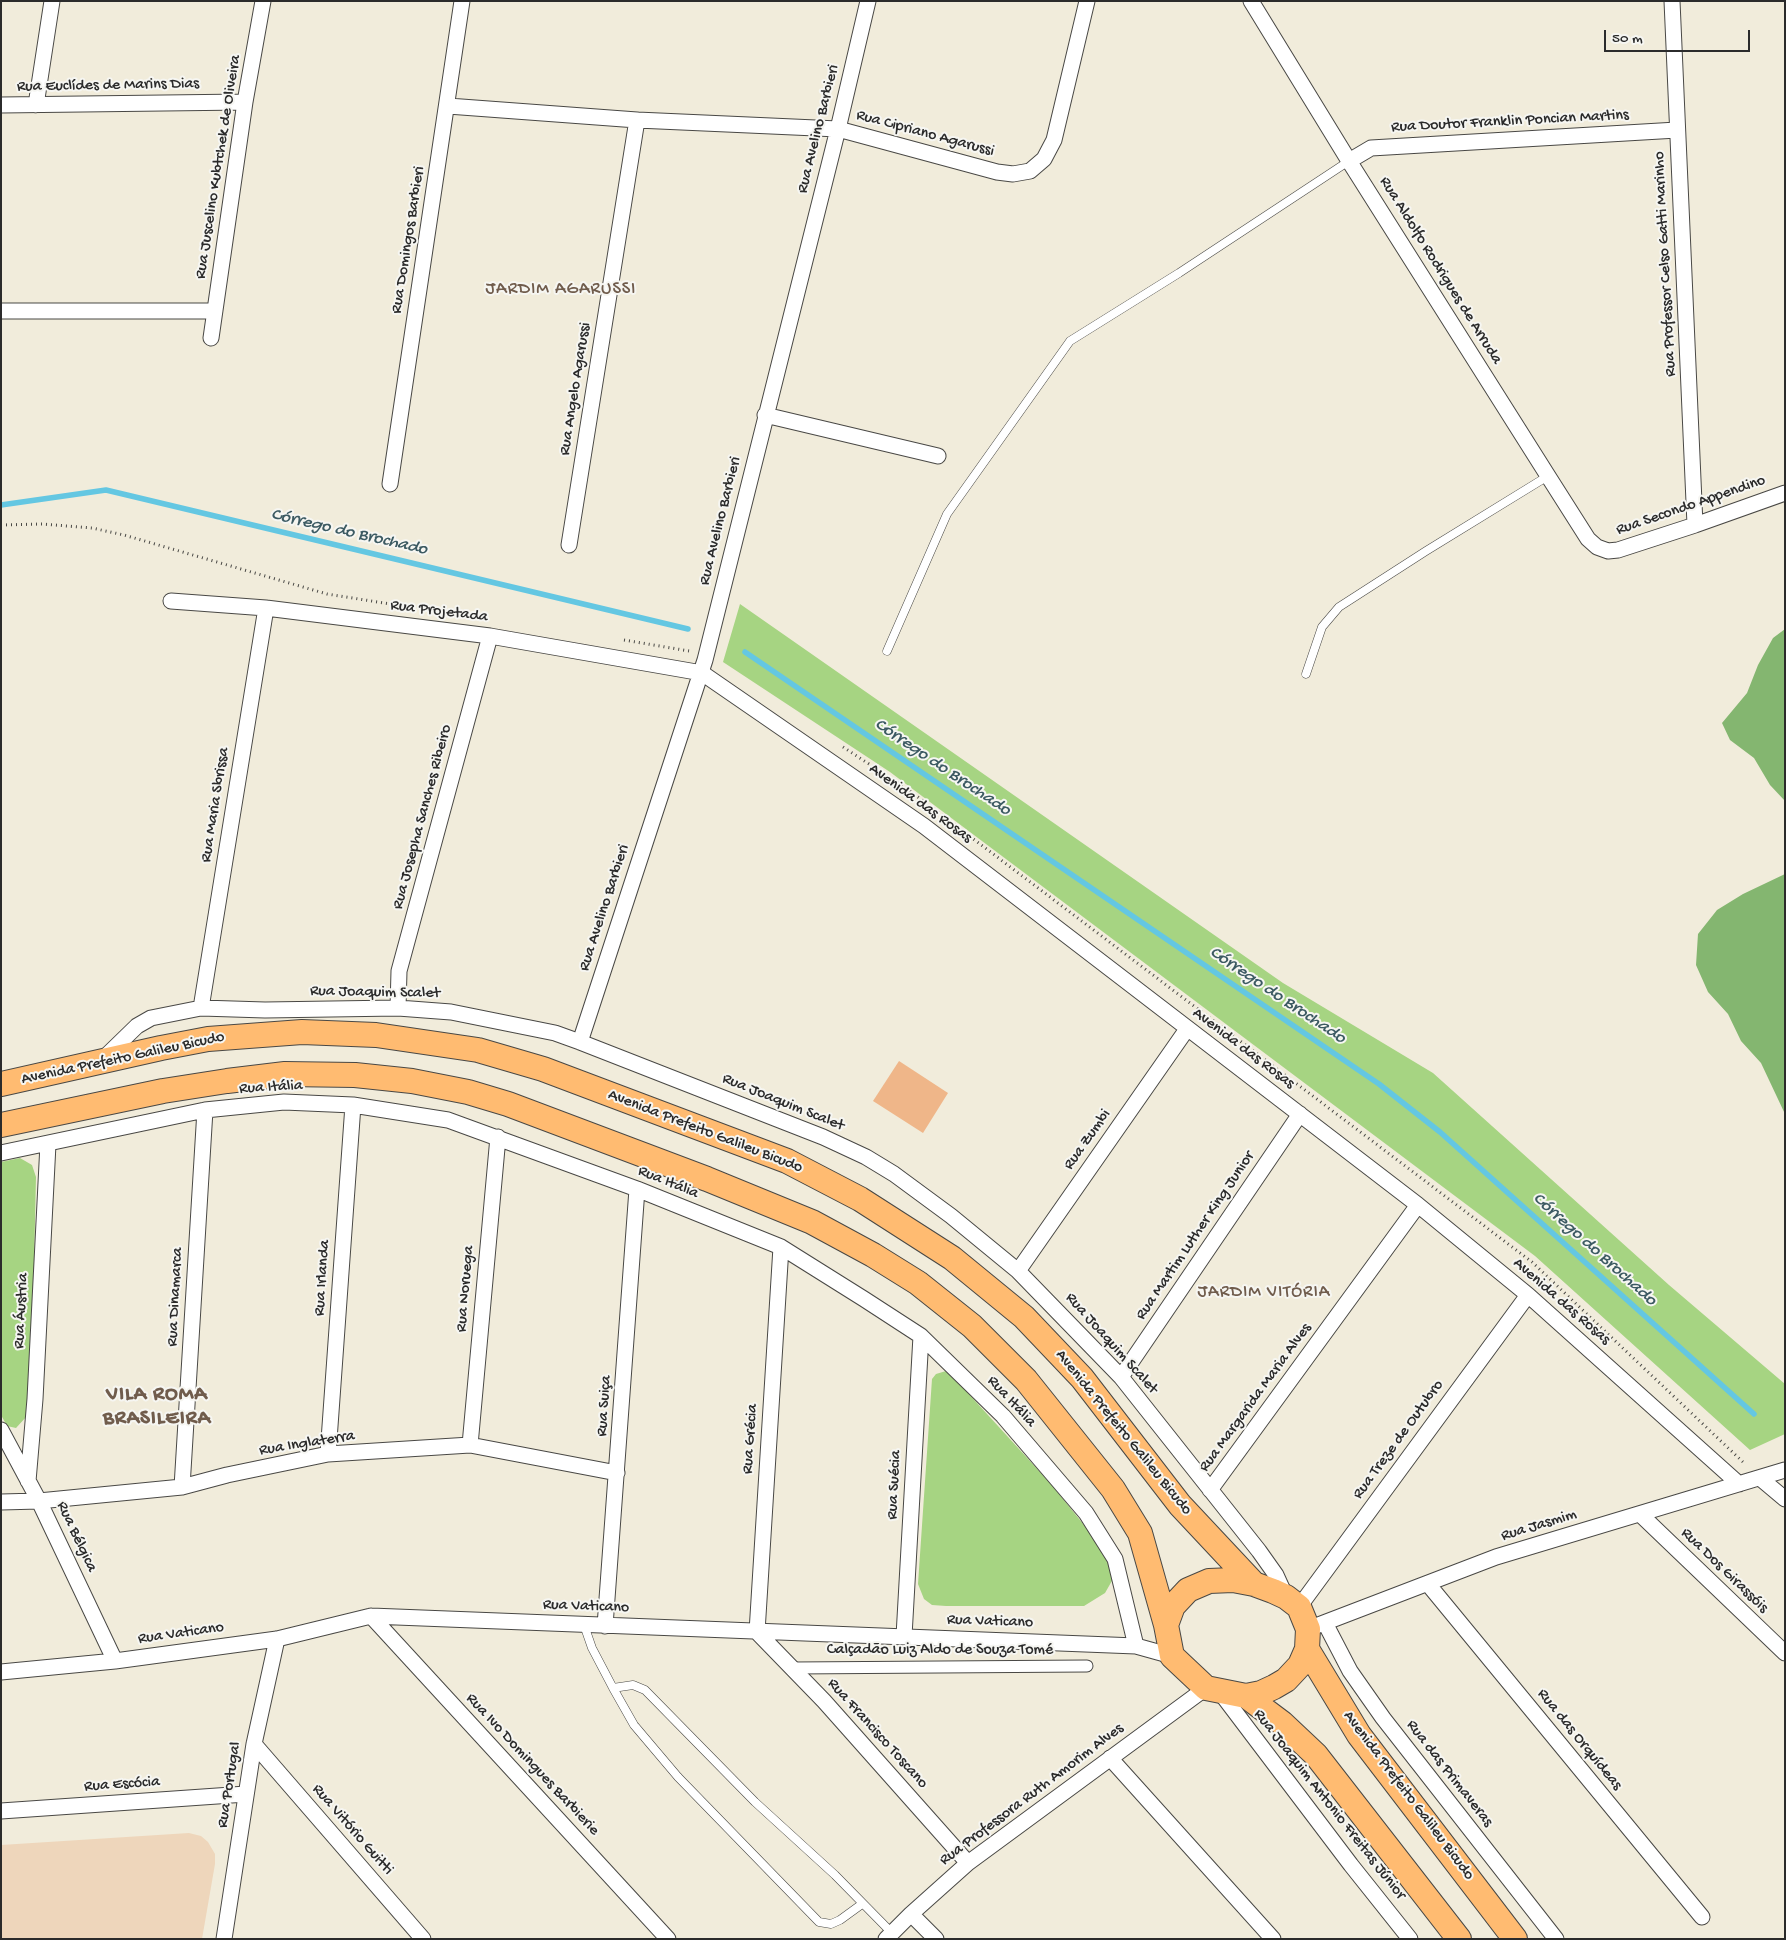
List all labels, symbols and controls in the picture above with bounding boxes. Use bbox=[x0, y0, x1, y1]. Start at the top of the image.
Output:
scale bar bbox=[1606, 20, 1752, 52]
text: 50 m bbox=[1612, 30, 1643, 48]
street label: Rua Juscelino Kubtchek de Oliveira bbox=[192, 54, 246, 280]
street label: Rua Avelino Barbieri bbox=[794, 63, 844, 195]
street label: Rua Euclídes de Marins Dias bbox=[17, 75, 199, 97]
street label: Rua Cipriano Agarussi bbox=[854, 106, 996, 162]
street label: Rua Doutor Franklin Poncian Martins bbox=[1391, 106, 1629, 138]
street label: Rua Professor Celso Gatti Marinho bbox=[1651, 151, 1681, 377]
street label: Rua Domingos Barbieri bbox=[388, 165, 430, 315]
street label: Rua Aldolfo Rodrigues de Arruda bbox=[1374, 174, 1506, 368]
district label: JARDIM AGARUSSI bbox=[484, 279, 638, 301]
street label: Rua Angelo Agarussi bbox=[556, 321, 596, 457]
street label: Rua Avelino Barbieri bbox=[696, 455, 746, 587]
street label: Rua Secondo Appendino bbox=[1614, 471, 1768, 541]
water label: Córrego do Brochado bbox=[269, 505, 429, 561]
street label: Rua Projetada bbox=[389, 597, 489, 627]
water label: Córrego do Brochado bbox=[870, 714, 1014, 822]
street label: Rua Josepha Sanches Ribeiro bbox=[389, 723, 457, 911]
street label: Rua Maria Sbrissa bbox=[197, 746, 235, 864]
street label: Avenida das Rosas bbox=[865, 760, 975, 848]
street label: Rua Avelino Barbieri bbox=[575, 842, 635, 974]
water label: Córrego do Brochado bbox=[1205, 942, 1349, 1050]
street label: Rua Joaquim Scalet bbox=[310, 982, 440, 1004]
street label: Avenida das Rosas bbox=[1188, 1004, 1298, 1094]
street label: Avenida Prefeito Galileu Bicudo bbox=[20, 1028, 226, 1090]
street label: Rua Joaquim Scalet bbox=[719, 1070, 847, 1136]
street label: Rua Itália bbox=[239, 1077, 303, 1099]
street label: Avenida Prefeito Galileu Bicudo bbox=[605, 1086, 805, 1178]
street label: Rua Zumbi bbox=[1060, 1106, 1116, 1174]
street label: Rua Martim Luther King Junior bbox=[1132, 1148, 1260, 1324]
street label: Rua Itália bbox=[635, 1162, 701, 1204]
water label: Córrego do Brochado bbox=[1527, 1189, 1661, 1311]
street label: Rua Irlanda bbox=[311, 1239, 335, 1317]
street label: Rua Noruega bbox=[453, 1245, 479, 1333]
street label: Rua Dinamarca bbox=[164, 1247, 188, 1347]
street label: Avenida das Rosas bbox=[1508, 1254, 1614, 1350]
street label: Rua Áustria bbox=[10, 1273, 34, 1349]
district label: JARDIM VITÓRIA bbox=[1196, 1282, 1332, 1304]
street label: Rua Joaquim Scalet bbox=[1060, 1289, 1162, 1399]
street label: Rua Margarida Maria Alves bbox=[1196, 1320, 1316, 1476]
street label: Avenida Prefeito Galileu Bicudo bbox=[1050, 1346, 1196, 1520]
street label: Rua Itália bbox=[982, 1372, 1040, 1432]
street label: Rua Suiça bbox=[593, 1375, 617, 1437]
street label: Rua Treze de Outubro bbox=[1349, 1377, 1449, 1503]
district label: VILA ROMA BRASILEIRA bbox=[102, 1383, 212, 1433]
street label: Rua Grécia bbox=[739, 1403, 763, 1475]
street label: Rua Inglaterra bbox=[258, 1427, 356, 1461]
street label: Rua Suécia bbox=[884, 1450, 906, 1520]
street label: Rua Bélgica bbox=[51, 1499, 101, 1575]
street label: Rua Jasmim bbox=[1499, 1505, 1579, 1547]
street label: Rua Dos Girassóis bbox=[1676, 1524, 1772, 1618]
street label: Rua Vaticano bbox=[542, 1596, 630, 1618]
street label: Rua Vaticano bbox=[946, 1611, 1034, 1633]
street label: Rua Vaticano bbox=[137, 1618, 225, 1650]
street label: Calçadão Luiz Aldo de Souza Tomé bbox=[827, 1641, 1053, 1661]
street label: Rua Francisco Toscano bbox=[822, 1675, 932, 1793]
street label: Rua das Orquídeas bbox=[1532, 1685, 1626, 1795]
street label: Rua Ivo Domingues Barbierie bbox=[461, 1690, 603, 1840]
street label: Rua Joaquim Antonio Freitas Júnior bbox=[1249, 1706, 1409, 1904]
street label: Avenida Prefeito Galileu Bicudo bbox=[1338, 1707, 1478, 1885]
street label: Rua das Primaveras bbox=[1401, 1717, 1497, 1831]
street label: Rua Professora Ruth Amorim Alves bbox=[936, 1720, 1128, 1870]
street label: Rua Portugal bbox=[214, 1741, 246, 1829]
street label: Rua Escócia bbox=[83, 1773, 161, 1797]
street label: Rua Vitório Guitti bbox=[307, 1780, 397, 1880]

